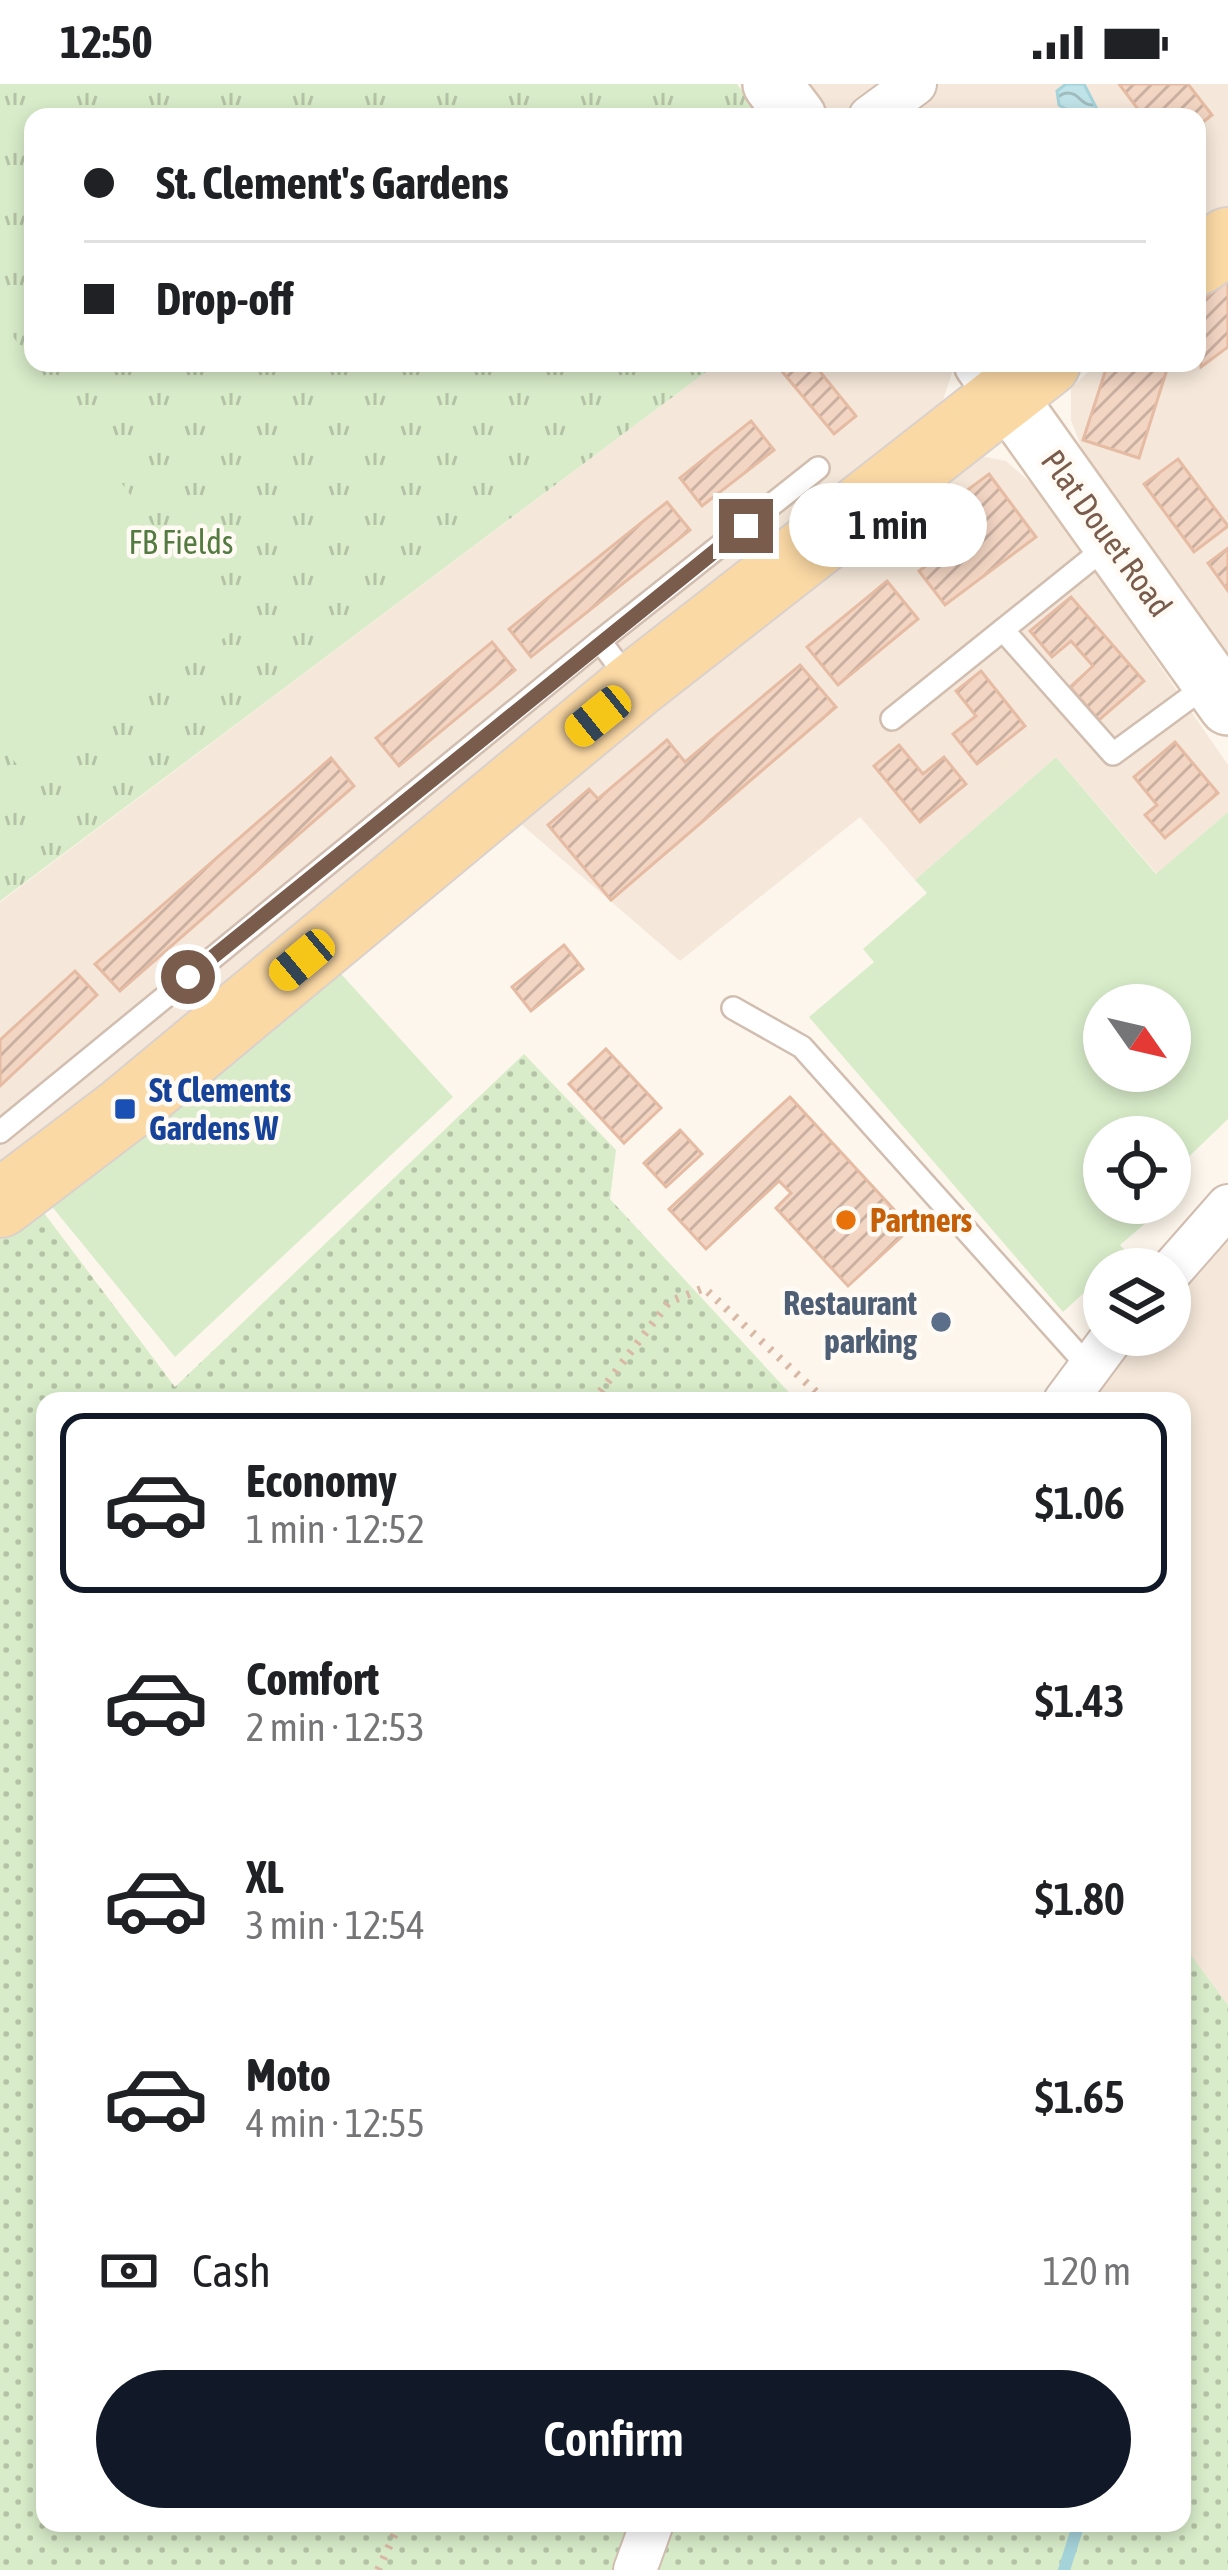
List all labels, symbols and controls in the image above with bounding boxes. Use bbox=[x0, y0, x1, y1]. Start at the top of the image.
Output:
text: 12:50 bbox=[60, 16, 153, 68]
text: St. Clement's Gardens bbox=[156, 157, 509, 209]
text: Drop-off bbox=[156, 273, 294, 325]
street label: Plat Douet Road bbox=[1034, 442, 1180, 624]
callout: 1 min bbox=[788, 484, 986, 568]
route end bbox=[719, 499, 773, 553]
text: 1 min bbox=[848, 503, 928, 547]
park label: FB Fields bbox=[128, 523, 234, 561]
car bbox=[559, 679, 637, 753]
car bbox=[263, 923, 341, 997]
route start bbox=[161, 950, 215, 1004]
north arrow bbox=[1083, 984, 1191, 1092]
map controls bbox=[1083, 984, 1191, 1356]
place label: St Clements Gardens W bbox=[149, 1071, 291, 1147]
marker: St Clements Gardens W bbox=[112, 1096, 138, 1122]
button: locate bbox=[1083, 1116, 1191, 1224]
place label: Partners bbox=[870, 1201, 972, 1239]
marker: Partners bbox=[833, 1207, 859, 1233]
button: layers bbox=[1083, 1248, 1191, 1356]
place label: Restaurant parking bbox=[783, 1284, 918, 1360]
marker: Restaurant parking bbox=[928, 1309, 954, 1335]
icon: car bbox=[102, 1449, 210, 1557]
text: Economy bbox=[246, 1455, 397, 1507]
text: $1.06 bbox=[1035, 1477, 1125, 1529]
text: 1 min · 12:52 bbox=[246, 1507, 425, 1551]
icon: car bbox=[102, 1647, 210, 1755]
text: Comfort bbox=[246, 1653, 379, 1705]
text: $1.43 bbox=[1035, 1675, 1125, 1727]
text: 2 min · 12:53 bbox=[246, 1705, 425, 1749]
icon: car bbox=[102, 1845, 210, 1953]
text: XL bbox=[246, 1851, 284, 1903]
text: $1.80 bbox=[1035, 1873, 1125, 1925]
text: 3 min · 12:54 bbox=[246, 1903, 425, 1947]
icon: car bbox=[102, 2043, 210, 2151]
text: Moto bbox=[246, 2049, 331, 2101]
text: $1.65 bbox=[1035, 2071, 1125, 2123]
text: 4 min · 12:55 bbox=[246, 2101, 425, 2145]
icon: cash bbox=[96, 2238, 162, 2304]
text: Cash bbox=[192, 2245, 271, 2297]
text: 120 m bbox=[1043, 2249, 1131, 2293]
button: Confirm bbox=[96, 2370, 1131, 2508]

